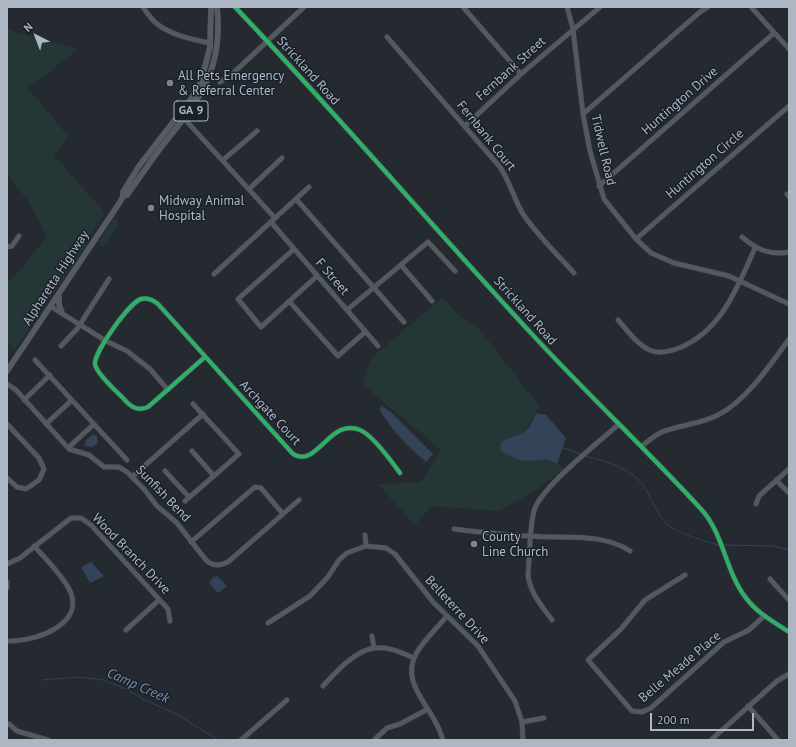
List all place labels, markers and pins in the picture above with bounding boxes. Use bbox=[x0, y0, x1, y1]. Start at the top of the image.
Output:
place label: All Pets Emergency & Referral Center bbox=[178, 68, 284, 99]
marker: All Pets Emergency & Referral Center bbox=[165, 78, 175, 88]
place label: Midway Animal Hospital bbox=[159, 193, 244, 224]
marker: Midway Animal Hospital bbox=[146, 203, 156, 213]
place label: County Line Church bbox=[482, 529, 548, 560]
marker: County Line Church bbox=[469, 539, 479, 549]

